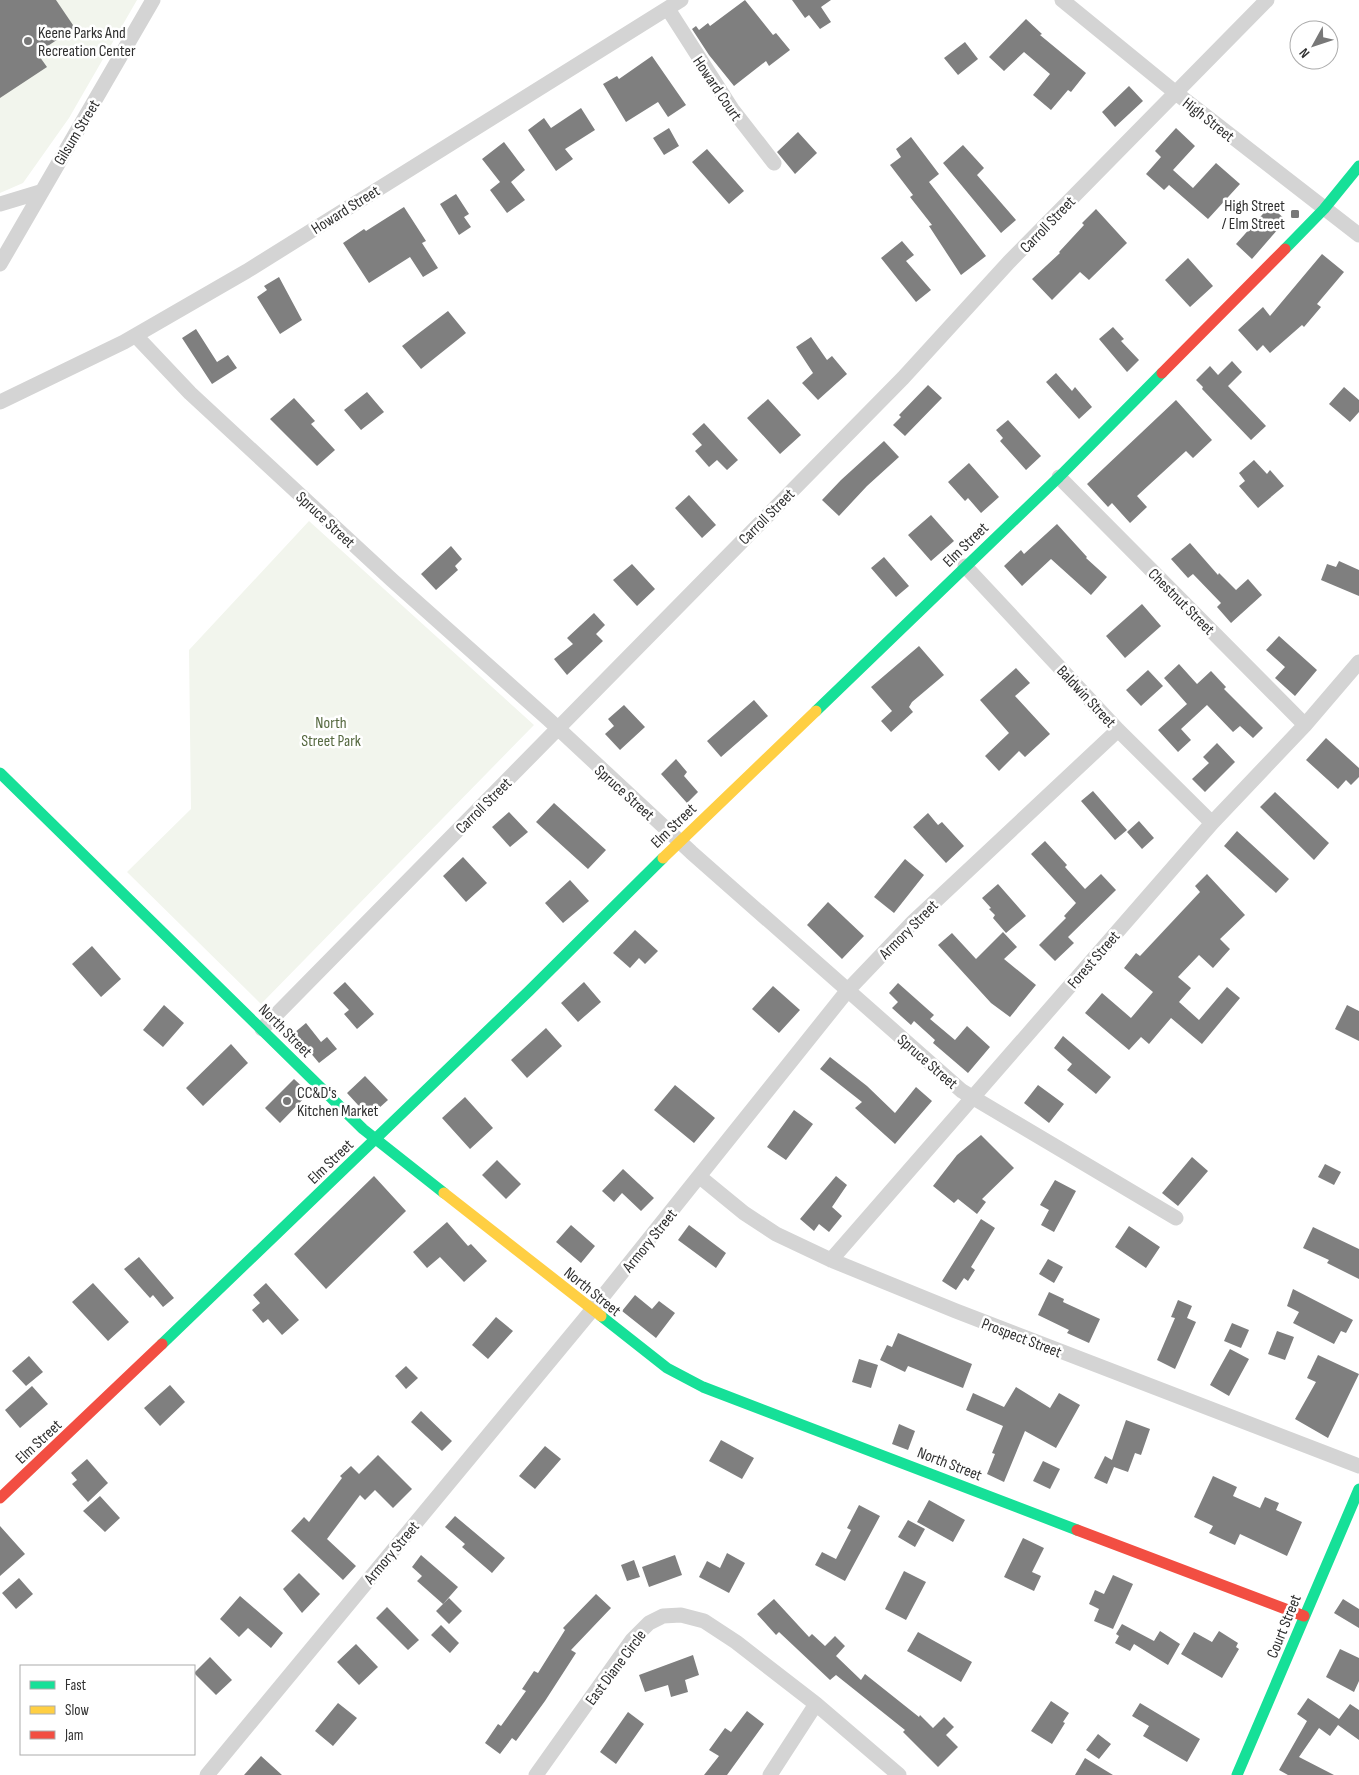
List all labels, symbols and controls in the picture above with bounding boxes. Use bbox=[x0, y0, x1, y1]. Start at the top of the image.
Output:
north arrow bbox=[1289, 20, 1339, 70]
place label: Keene Parks And Recreation Center bbox=[38, 24, 136, 61]
marker: Keene Parks And Recreation Center bbox=[22, 35, 34, 47]
text: N bbox=[1296, 45, 1313, 61]
street label: Howard Court bbox=[688, 53, 745, 125]
street label: High Street bbox=[1178, 94, 1238, 146]
street label: Gilsum Street bbox=[50, 97, 104, 169]
street label: Howard Street bbox=[308, 182, 384, 239]
street label: Carroll Street bbox=[1016, 193, 1080, 257]
place label: High Street / Elm Street bbox=[1222, 197, 1285, 234]
marker: High Street / Elm Street bbox=[1289, 208, 1301, 220]
street label: Carroll Street bbox=[735, 485, 799, 549]
street label: Spruce Street bbox=[292, 488, 359, 552]
street label: Elm Street bbox=[939, 519, 993, 571]
street label: Chestnut Street bbox=[1144, 565, 1218, 639]
street label: Baldwin Street bbox=[1052, 662, 1120, 732]
park label: North Street Park bbox=[301, 714, 361, 751]
street label: Spruce Street bbox=[590, 761, 658, 825]
street label: Carroll Street bbox=[452, 774, 516, 838]
street label: Elm Street bbox=[647, 800, 701, 852]
street label: Armory Street bbox=[875, 896, 943, 964]
street label: Forest Street bbox=[1064, 927, 1124, 993]
street label: North Street bbox=[254, 1000, 316, 1062]
street label: Spruce Street bbox=[893, 1031, 961, 1094]
place label: CC&D's Kitchen Market bbox=[297, 1084, 379, 1121]
marker: CC&D's Kitchen Market bbox=[281, 1095, 293, 1107]
street label: Elm Street bbox=[304, 1136, 358, 1188]
street label: Armory Street bbox=[618, 1205, 681, 1277]
street label: North Street bbox=[560, 1264, 624, 1321]
street label: Prospect Street bbox=[979, 1314, 1064, 1362]
street label: Elm Street bbox=[12, 1416, 66, 1468]
street label: North Street bbox=[914, 1443, 985, 1485]
street label: Armory Street bbox=[360, 1518, 424, 1589]
street label: Court Street bbox=[1263, 1592, 1306, 1661]
street label: East Diane Circle bbox=[582, 1626, 651, 1709]
legend bbox=[20, 1665, 195, 1755]
text: Fast bbox=[65, 1676, 87, 1695]
text: Slow bbox=[65, 1701, 89, 1720]
text: Jam bbox=[64, 1726, 83, 1745]

